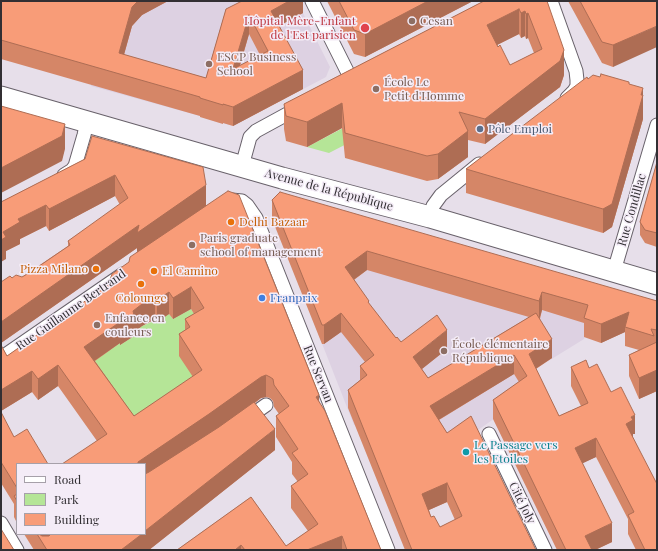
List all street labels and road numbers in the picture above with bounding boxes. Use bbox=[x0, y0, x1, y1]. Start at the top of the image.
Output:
street label: Avenue de la République bbox=[263, 166, 395, 214]
street label: Rue Condillac bbox=[615, 172, 649, 248]
street label: Rue Guillaume Bertrand bbox=[13, 267, 129, 353]
street label: Rue Servan bbox=[300, 343, 336, 405]
street label: Cité Joly bbox=[506, 480, 538, 526]

